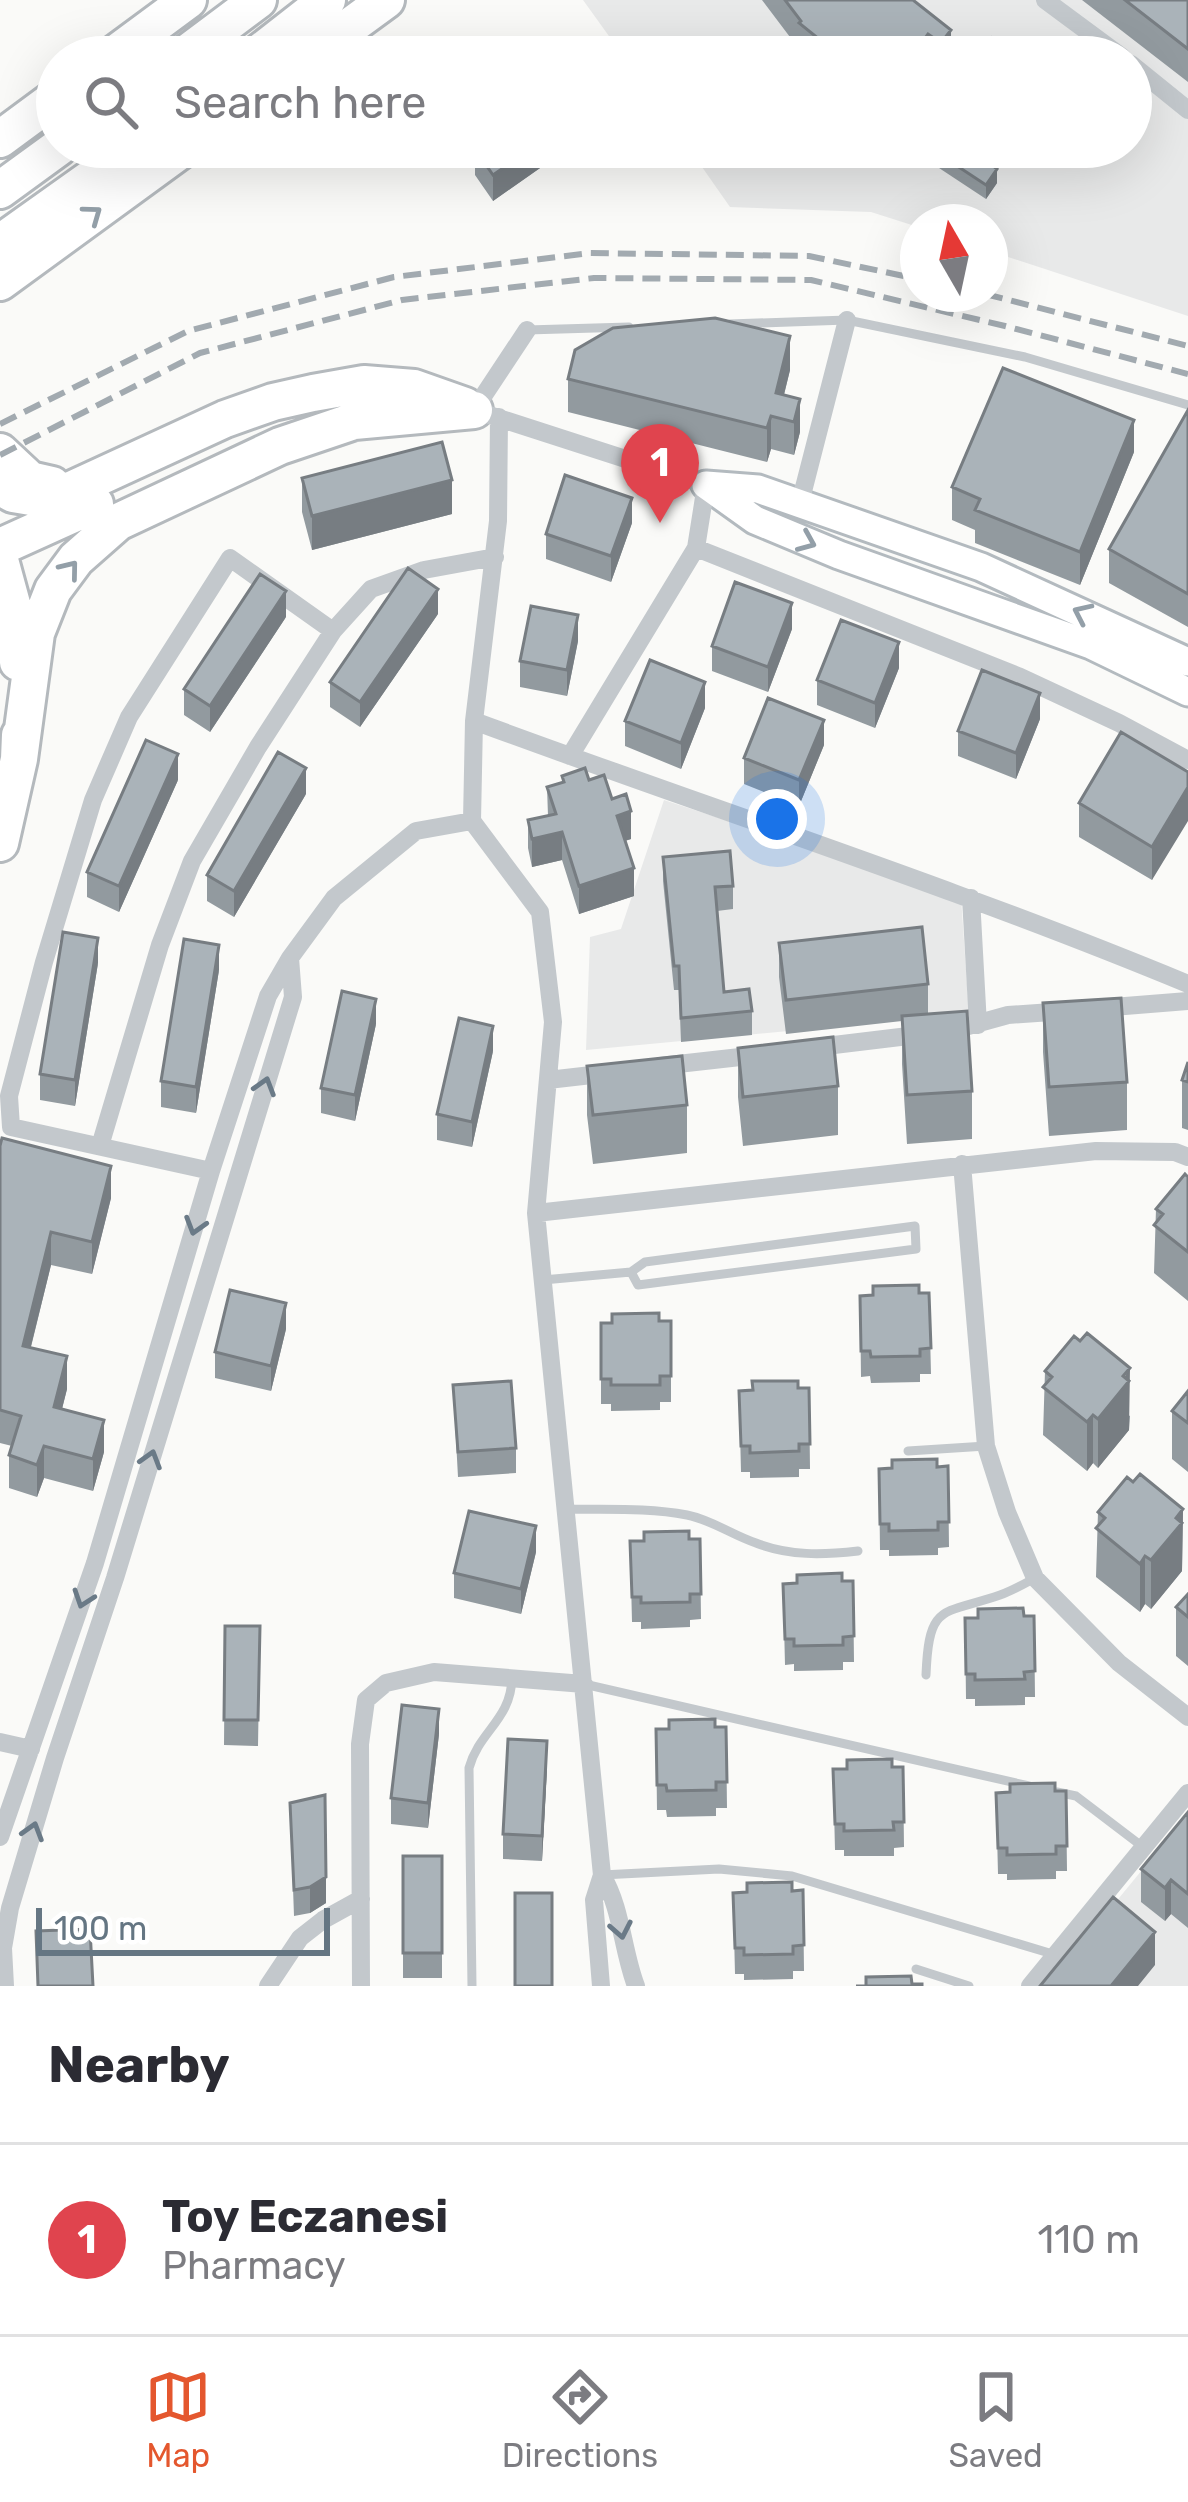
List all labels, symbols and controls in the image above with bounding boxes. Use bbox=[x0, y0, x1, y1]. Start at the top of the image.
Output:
search box bbox=[36, 36, 1152, 168]
icon: search bbox=[78, 69, 144, 135]
text: Search here bbox=[174, 76, 426, 129]
north arrow bbox=[900, 204, 1008, 312]
one-way arrow bbox=[80, 207, 101, 229]
pin: 1 bbox=[621, 424, 699, 523]
one-way arrow bbox=[796, 528, 817, 552]
one-way arrow bbox=[56, 560, 77, 582]
one-way arrow bbox=[1073, 604, 1094, 627]
your location bbox=[747, 789, 807, 849]
one-way arrow bbox=[251, 1076, 276, 1097]
one-way arrow bbox=[184, 1214, 209, 1235]
one-way arrow bbox=[137, 1449, 162, 1470]
one-way arrow bbox=[73, 1587, 97, 1608]
one-way arrow bbox=[19, 1821, 44, 1842]
scale bar bbox=[36, 1902, 330, 1955]
text: 100 m bbox=[54, 1909, 147, 1948]
one-way arrow bbox=[607, 1919, 633, 1939]
text: Nearby bbox=[48, 2034, 230, 2095]
text: Toy Eczanesi bbox=[162, 2190, 448, 2243]
text: 1 bbox=[77, 2217, 97, 2263]
text: 110 m bbox=[1038, 2217, 1140, 2263]
text: Pharmacy bbox=[162, 2243, 346, 2289]
tab: Map bbox=[145, 2364, 211, 2475]
tab: Directions bbox=[502, 2364, 658, 2475]
tab: Saved bbox=[949, 2364, 1043, 2475]

